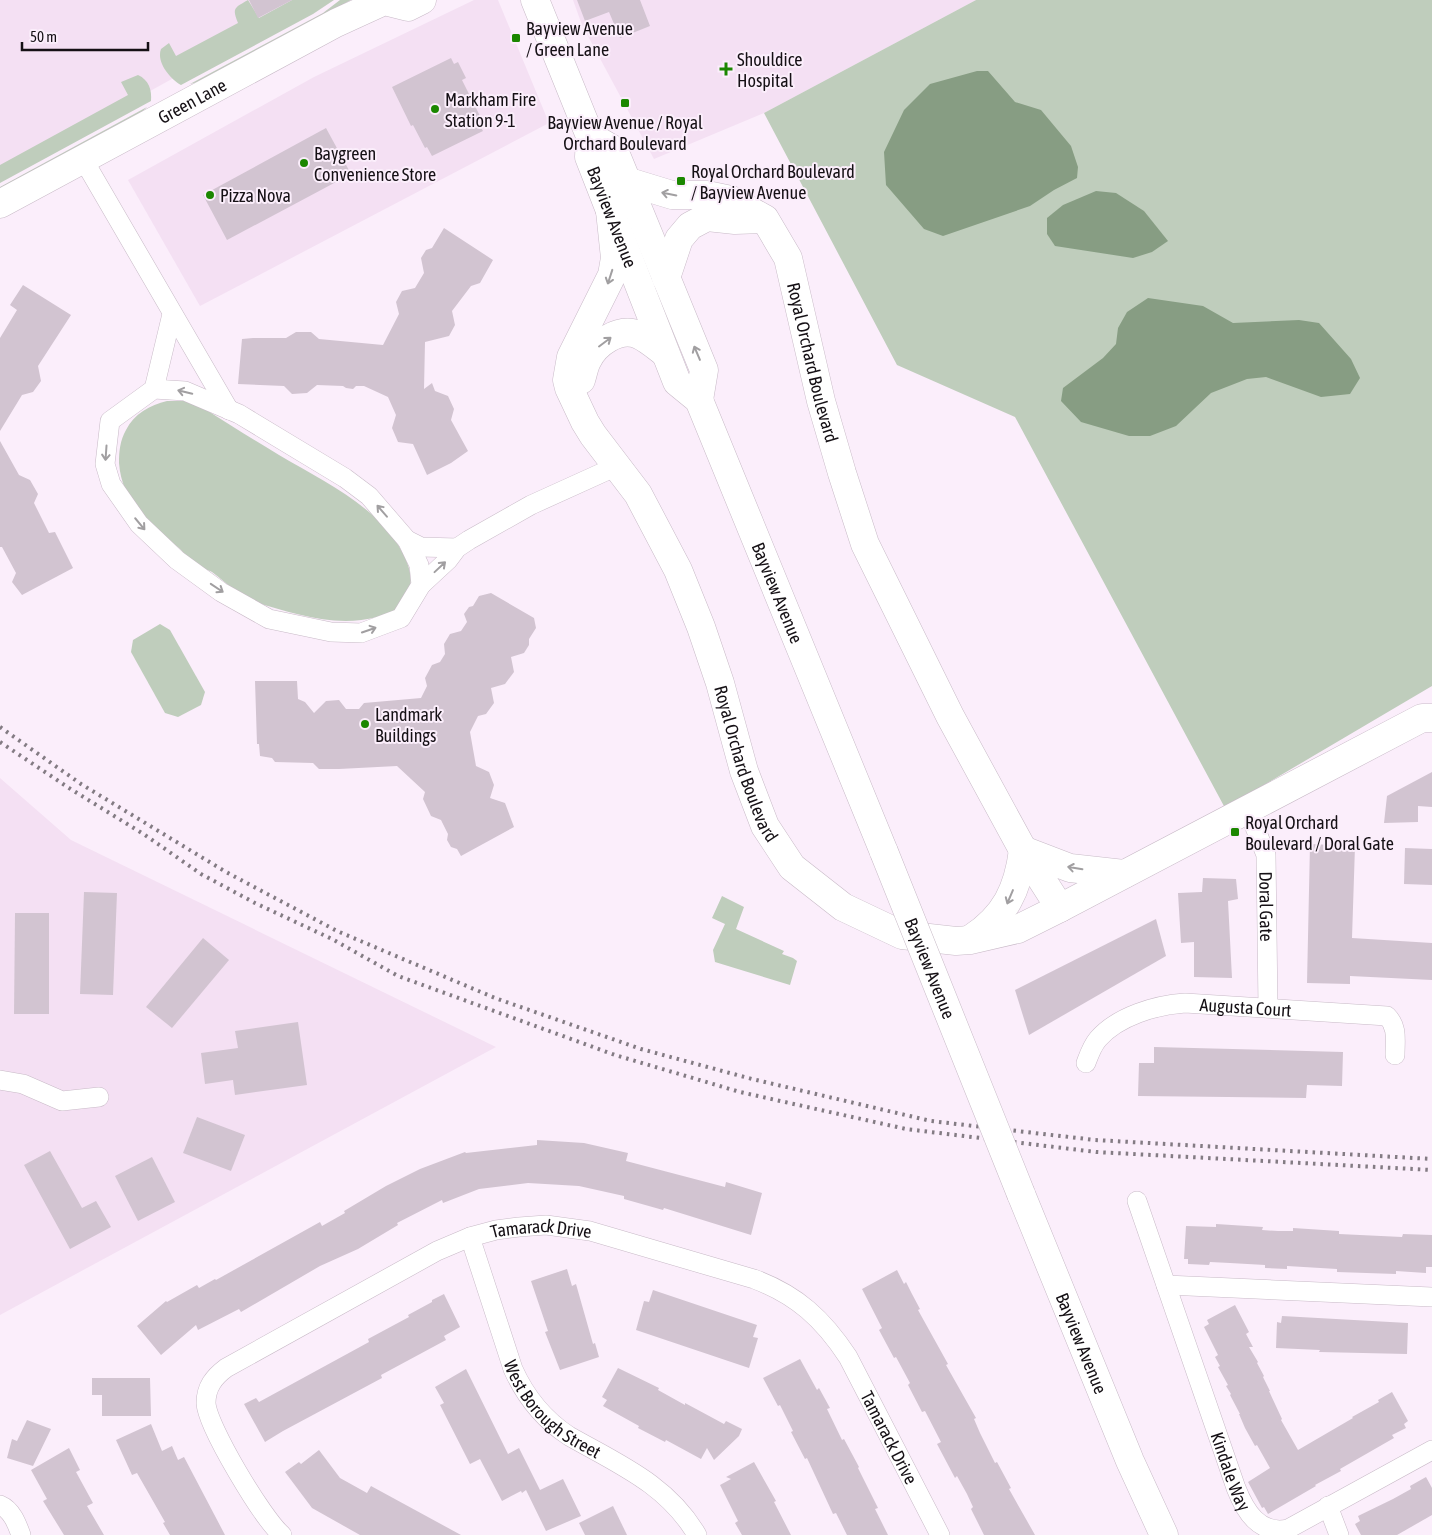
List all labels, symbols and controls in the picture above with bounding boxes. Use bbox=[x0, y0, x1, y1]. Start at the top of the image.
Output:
place label: Bayview Avenue / Green Lane bbox=[526, 18, 633, 60]
scale bar bbox=[22, 20, 149, 52]
text: 50 m bbox=[30, 28, 57, 45]
marker: Bayview Avenue / Green Lane bbox=[510, 32, 522, 44]
place label: Shouldice Hospital bbox=[737, 49, 803, 91]
marker: Shouldice Hospital bbox=[719, 62, 733, 76]
street label: Green Lane bbox=[154, 74, 230, 128]
place label: Markham Fire Station 9-1 bbox=[445, 89, 536, 131]
marker: Bayview Avenue / Royal Orchard Boulevard bbox=[619, 97, 631, 109]
marker: Markham Fire Station 9-1 bbox=[429, 103, 441, 115]
place label: Bayview Avenue / Royal Orchard Boulevard bbox=[547, 112, 703, 154]
place label: Baygreen Convenience Store bbox=[314, 143, 436, 185]
marker: Baygreen Convenience Store bbox=[298, 157, 310, 169]
place label: Royal Orchard Boulevard / Bayview Avenue bbox=[691, 161, 855, 203]
street label: Bayview Avenue bbox=[583, 163, 642, 271]
marker: Royal Orchard Boulevard / Bayview Avenue bbox=[675, 175, 687, 187]
place label: Pizza Nova bbox=[220, 185, 291, 206]
one-way arrow bbox=[662, 188, 678, 198]
marker: Pizza Nova bbox=[204, 189, 216, 201]
one-way arrow bbox=[605, 268, 614, 284]
street label: Royal Orchard Boulevard bbox=[783, 280, 843, 445]
one-way arrow bbox=[598, 336, 611, 347]
one-way arrow bbox=[692, 346, 702, 361]
one-way arrow bbox=[177, 387, 193, 396]
one-way arrow bbox=[101, 445, 111, 461]
one-way arrow bbox=[376, 505, 387, 518]
one-way arrow bbox=[134, 517, 145, 530]
street label: Bayview Avenue bbox=[748, 539, 808, 646]
one-way arrow bbox=[433, 561, 446, 573]
one-way arrow bbox=[209, 583, 223, 593]
one-way arrow bbox=[361, 625, 376, 634]
street label: Royal Orchard Boulevard bbox=[711, 683, 783, 846]
place label: Landmark Buildings bbox=[375, 704, 442, 746]
marker: Landmark Buildings bbox=[359, 718, 371, 730]
place label: Royal Orchard Boulevard / Doral Gate bbox=[1245, 812, 1394, 854]
marker: Royal Orchard Boulevard / Doral Gate bbox=[1229, 826, 1241, 838]
one-way arrow bbox=[1068, 863, 1084, 873]
street label: Doral Gate bbox=[1256, 871, 1278, 942]
one-way arrow bbox=[1005, 889, 1014, 904]
street label: Bayview Avenue bbox=[901, 914, 960, 1022]
street label: Augusta Court bbox=[1199, 993, 1292, 1020]
street label: Tamarack Drive bbox=[488, 1214, 593, 1242]
street label: Bayview Avenue bbox=[1052, 1290, 1112, 1397]
street label: West Borough Street bbox=[500, 1357, 605, 1462]
street label: Tamarack Drive bbox=[857, 1387, 922, 1487]
street label: Kindale Way bbox=[1207, 1429, 1255, 1514]

